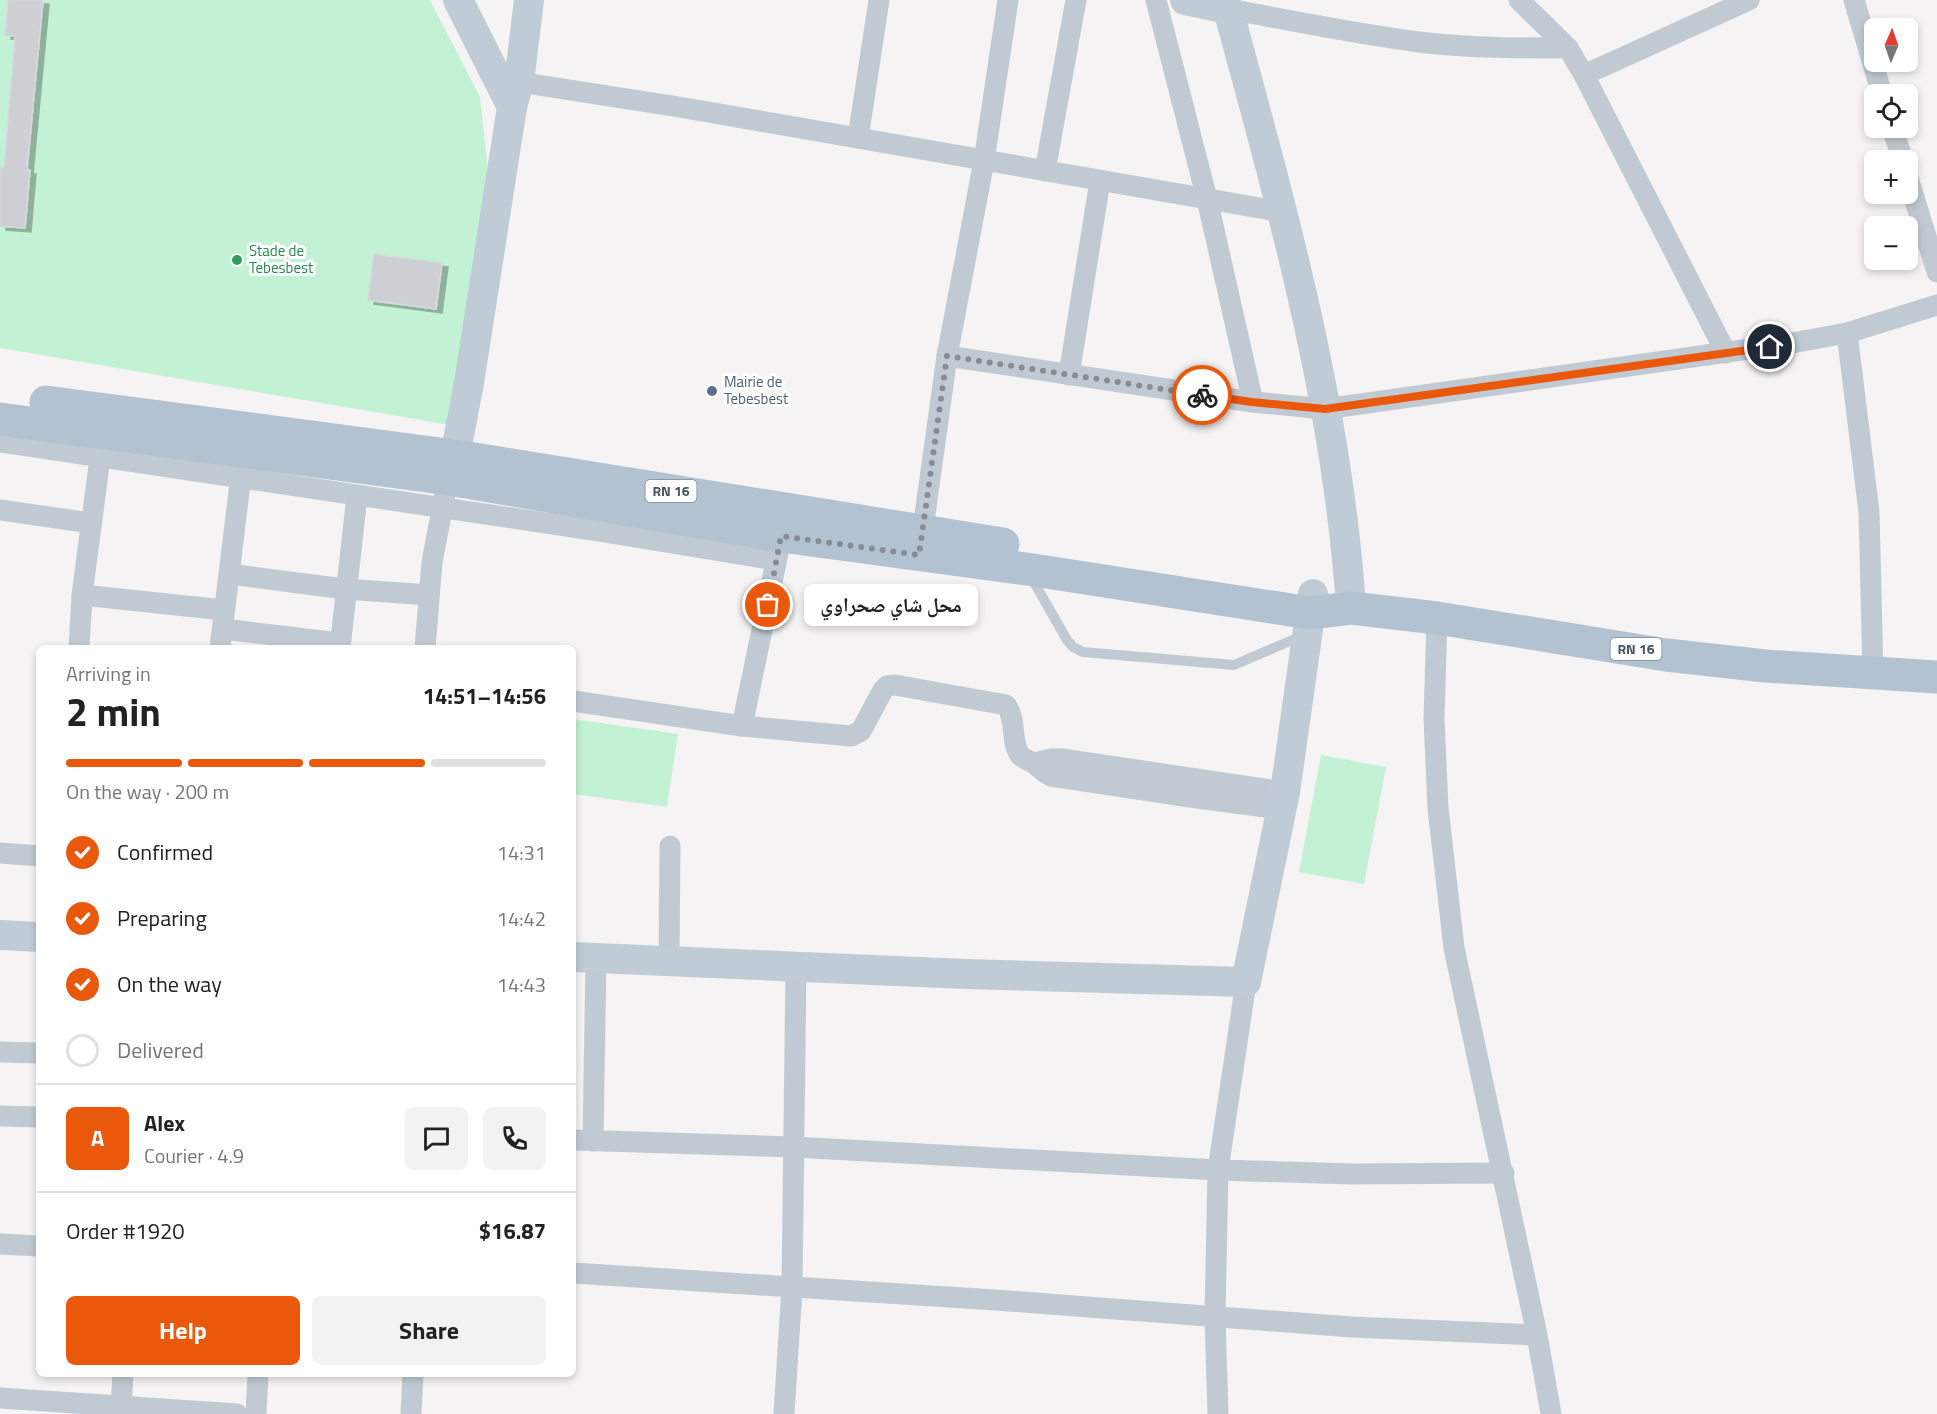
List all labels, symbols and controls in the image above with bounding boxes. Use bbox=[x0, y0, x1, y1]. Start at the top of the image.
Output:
north arrow bbox=[1864, 18, 1918, 72]
map controls bbox=[1864, 18, 1918, 270]
button: locate bbox=[1864, 84, 1918, 138]
button: + bbox=[1864, 150, 1918, 204]
button: − bbox=[1864, 216, 1918, 270]
place label: Stade de Tebesbest bbox=[249, 239, 314, 279]
marker: Stade de Tebesbest bbox=[230, 253, 244, 267]
pin bbox=[1744, 321, 1795, 372]
icon: home bbox=[1753, 330, 1786, 363]
courier bbox=[1172, 365, 1232, 425]
place label: Mairie de Tebesbest bbox=[724, 370, 789, 410]
icon: bike bbox=[1186, 379, 1219, 412]
marker: Mairie de Tebesbest bbox=[705, 384, 719, 398]
road number: RN 16 bbox=[646, 480, 696, 502]
pin bbox=[742, 579, 793, 630]
callout: محل شاي صحراوي bbox=[804, 584, 978, 626]
icon: bag bbox=[751, 588, 784, 621]
text: محل شاي صحراوي bbox=[820, 589, 962, 620]
road number: RN 16 bbox=[1610, 638, 1662, 660]
text: Arriving in bbox=[66, 658, 151, 689]
text: 14:51–14:56 bbox=[423, 679, 546, 713]
text: 2 min bbox=[66, 682, 161, 741]
text: On the way · 200 m bbox=[66, 776, 229, 807]
text: Confirmed bbox=[117, 835, 213, 869]
icon: check bbox=[66, 836, 99, 869]
text: 14:31 bbox=[497, 837, 546, 868]
text: Preparing bbox=[117, 901, 207, 935]
icon: check bbox=[66, 902, 99, 935]
text: 14:42 bbox=[497, 903, 546, 934]
text: On the way bbox=[117, 967, 222, 1001]
icon: check bbox=[66, 968, 99, 1001]
text: 14:43 bbox=[497, 969, 546, 1000]
text: Delivered bbox=[117, 1033, 204, 1067]
text: Alex bbox=[144, 1106, 185, 1140]
button: chat bbox=[405, 1107, 468, 1170]
button: phone bbox=[483, 1107, 546, 1170]
text: A bbox=[91, 1121, 104, 1155]
text: Courier · 4.9 bbox=[144, 1140, 244, 1171]
text: Order #1920 bbox=[66, 1214, 185, 1248]
text: $16.87 bbox=[479, 1214, 546, 1248]
button: Help bbox=[66, 1296, 300, 1365]
button: Share bbox=[312, 1296, 546, 1365]

